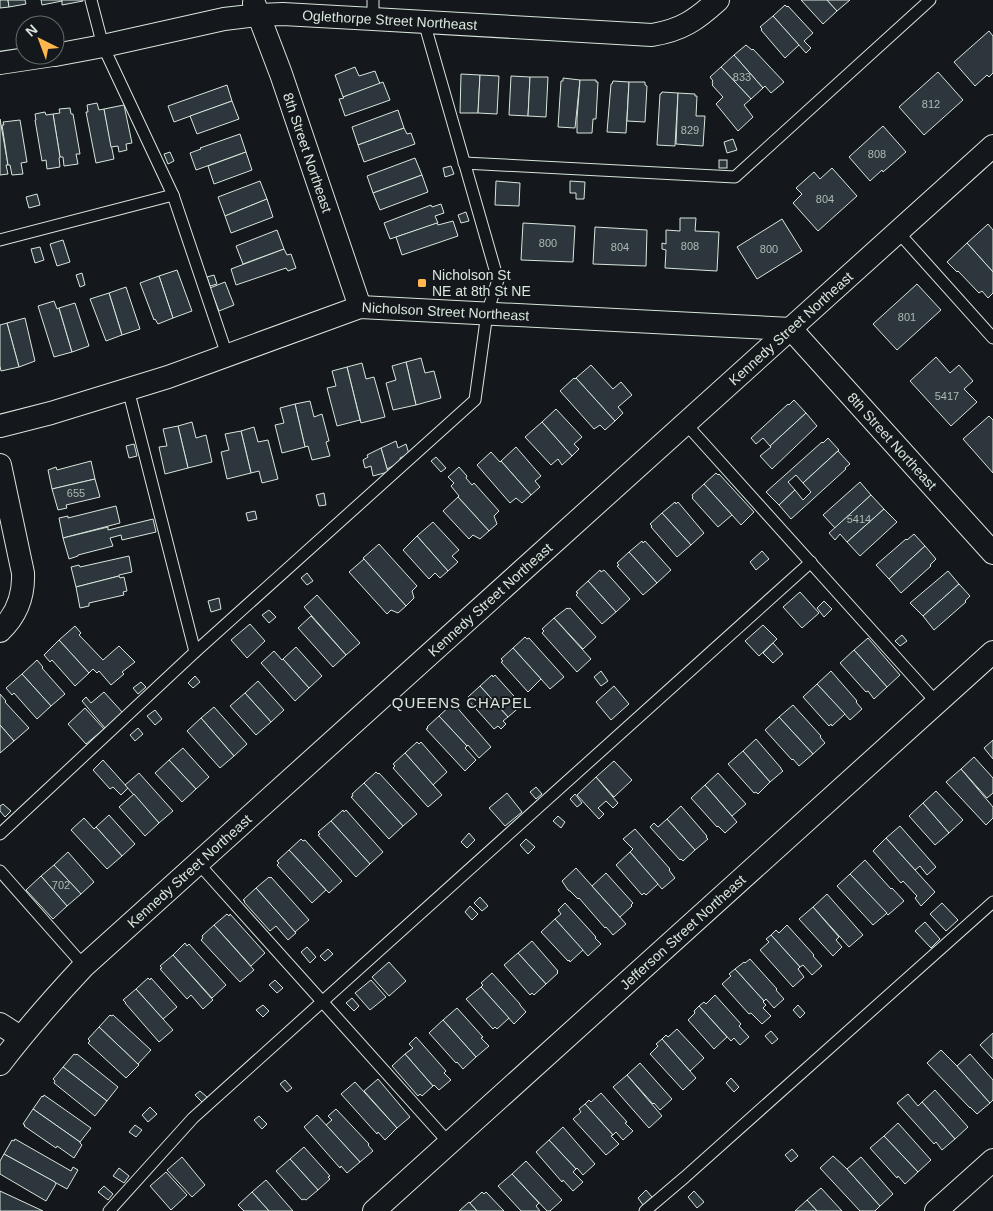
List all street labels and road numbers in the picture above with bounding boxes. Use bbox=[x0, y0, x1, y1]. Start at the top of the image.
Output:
street label: Oglethorpe Street Northeast bbox=[302, 7, 478, 33]
street label: 8th Street Northeast bbox=[280, 91, 335, 215]
street label: Kennedy Street Northeast bbox=[726, 268, 856, 388]
street label: Nicholson Street Northeast bbox=[361, 299, 530, 324]
street label: 8th Street Northeast bbox=[844, 389, 940, 493]
street label: Kennedy Street Northeast bbox=[425, 540, 555, 660]
street label: Kennedy Street Northeast bbox=[124, 811, 255, 931]
street label: Jefferson Street Northeast bbox=[617, 871, 749, 993]

